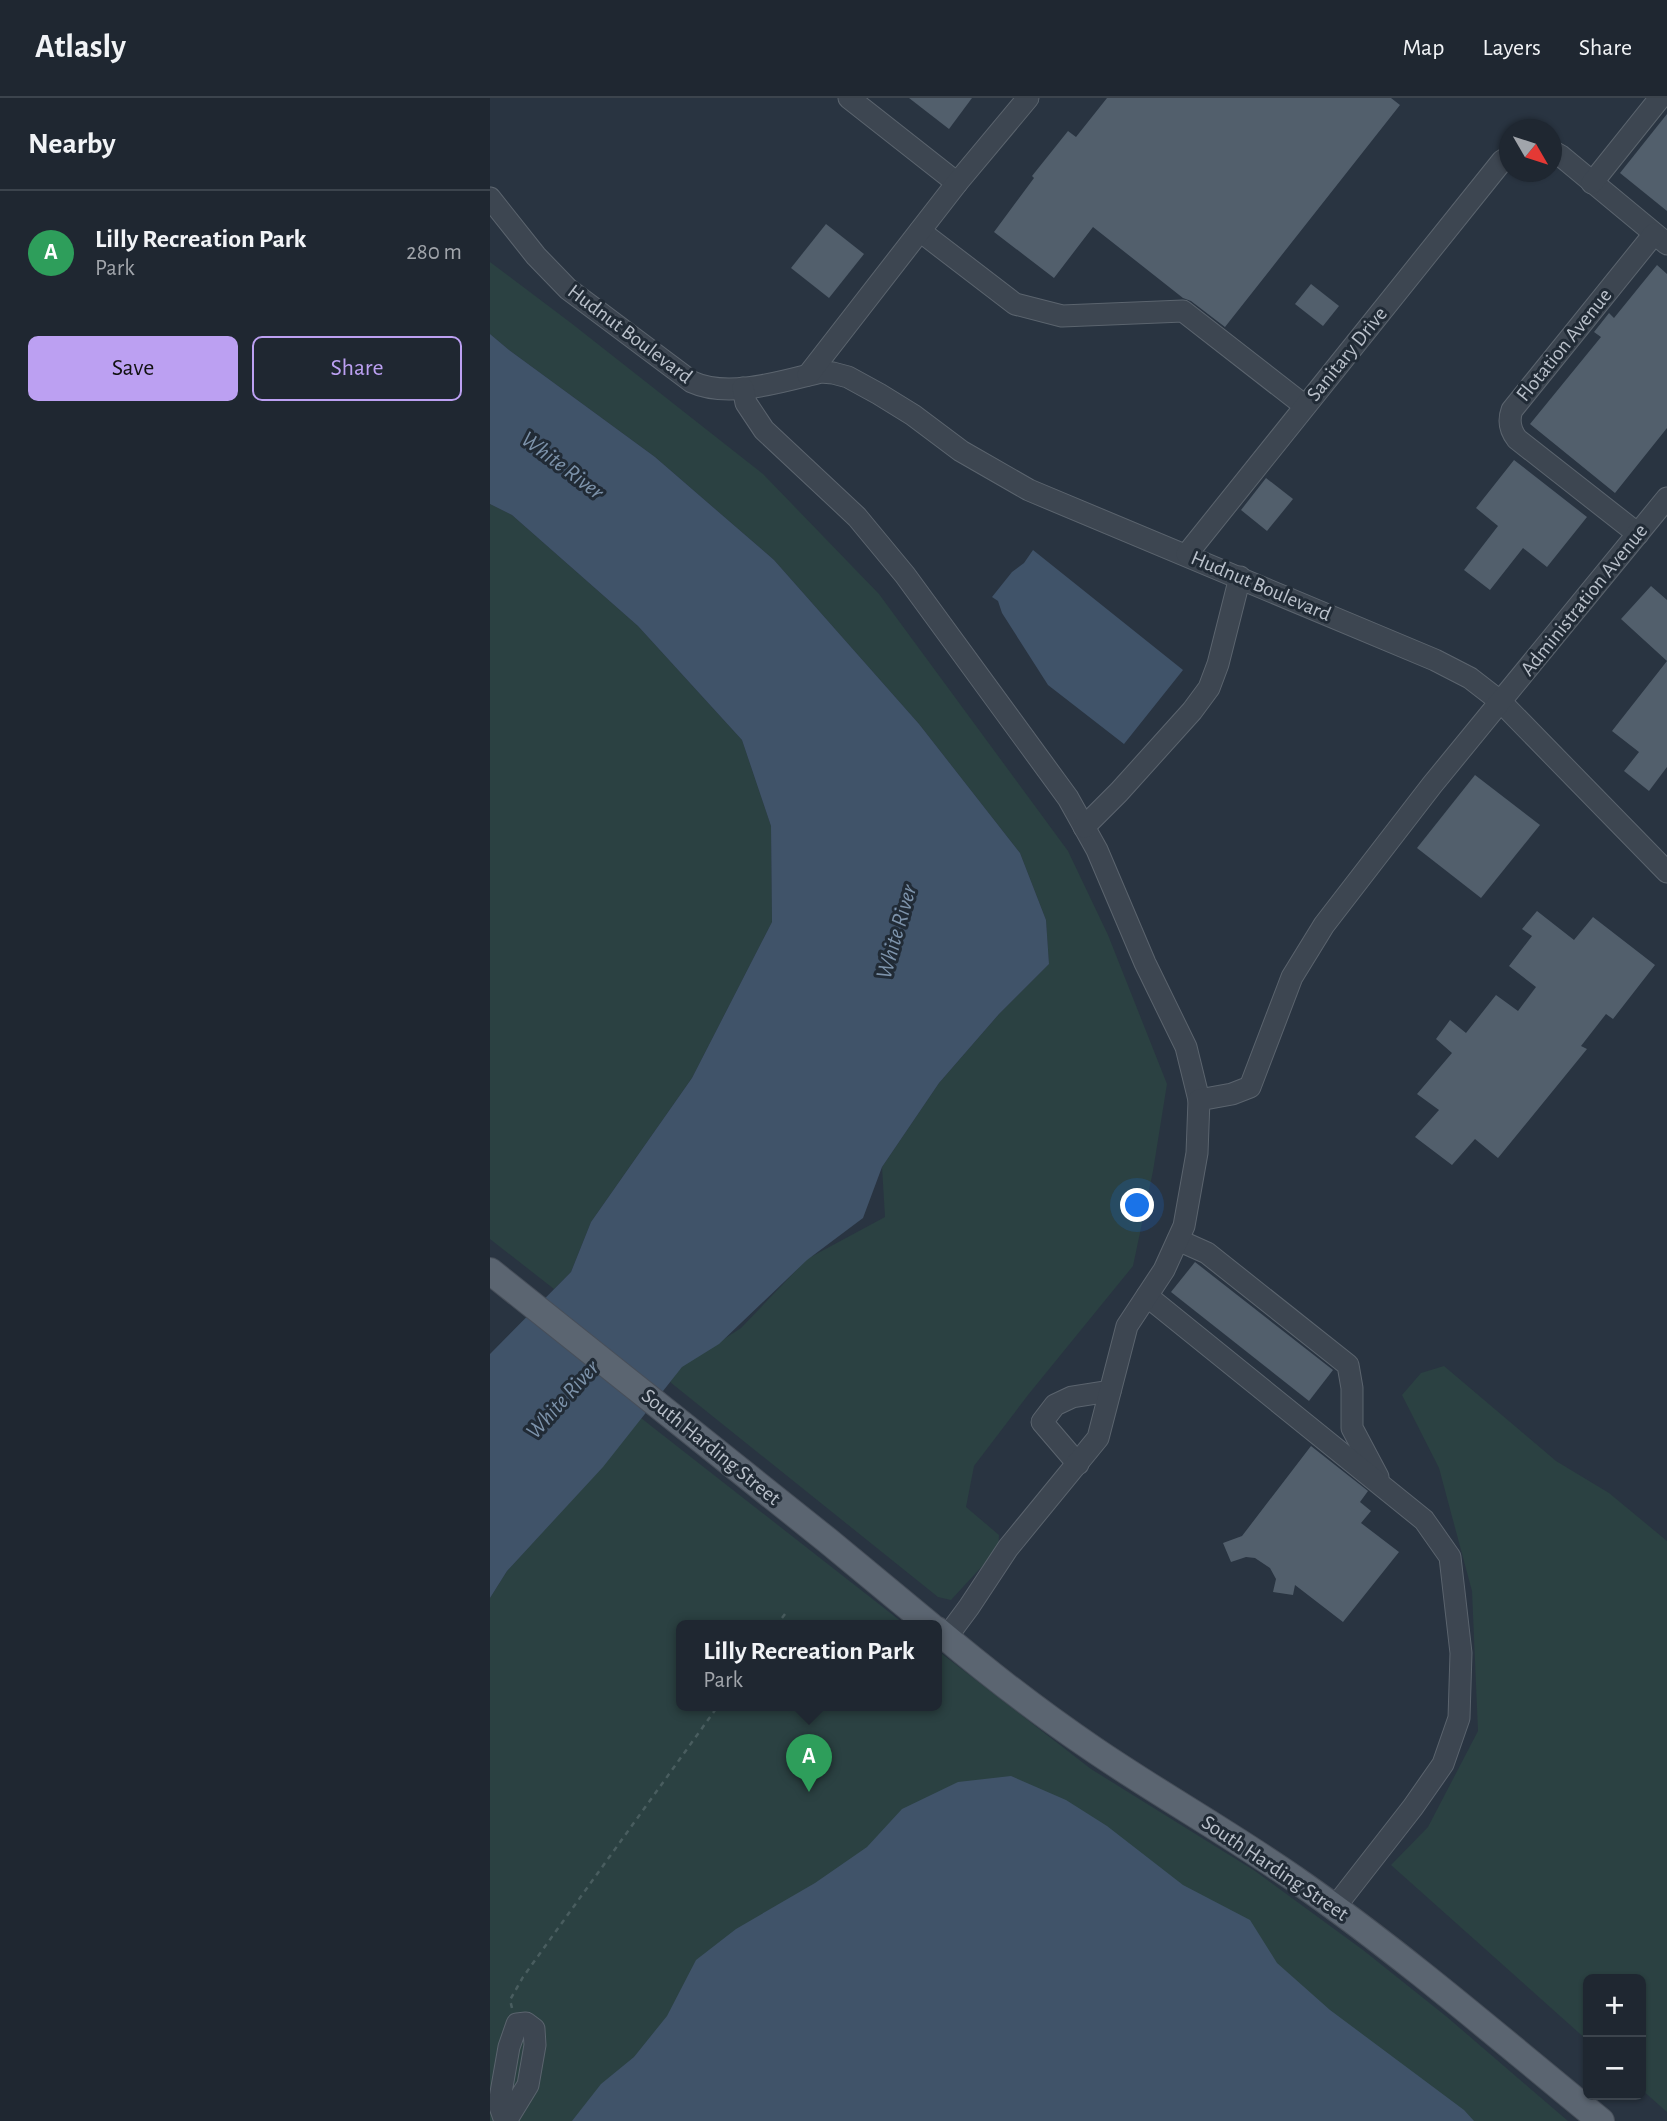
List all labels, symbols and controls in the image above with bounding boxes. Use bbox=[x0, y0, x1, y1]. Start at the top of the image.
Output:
text: Atlasly bbox=[35, 31, 126, 64]
text: Map bbox=[1402, 36, 1444, 60]
text: Layers bbox=[1482, 36, 1541, 60]
text: Share bbox=[1579, 36, 1632, 60]
north arrow bbox=[1499, 119, 1562, 182]
text: Nearby bbox=[28, 129, 116, 159]
text: Lilly Recreation Park bbox=[95, 226, 306, 252]
text: A bbox=[44, 241, 58, 264]
text: 280 m bbox=[406, 241, 462, 264]
text: Park bbox=[95, 257, 135, 280]
street label: Hudnut Boulevard bbox=[564, 280, 696, 388]
street label: Flotation Avenue bbox=[1512, 285, 1616, 405]
street label: Sanitary Drive bbox=[1303, 303, 1391, 405]
button: Save bbox=[28, 336, 238, 401]
button: Share bbox=[252, 336, 462, 401]
water label: White River bbox=[516, 428, 608, 505]
street label: Administration Avenue bbox=[1516, 520, 1652, 680]
street label: Hudnut Boulevard bbox=[1188, 547, 1334, 625]
water label: White River bbox=[873, 882, 922, 982]
your location bbox=[1120, 1188, 1154, 1222]
water label: White River bbox=[522, 1356, 604, 1444]
street label: South Harding Street bbox=[638, 1385, 785, 1509]
popup bbox=[676, 1620, 942, 1711]
text: Lilly Recreation Park bbox=[703, 1638, 915, 1664]
text: Park bbox=[703, 1669, 743, 1692]
pin: A bbox=[786, 1734, 832, 1792]
street label: South Harding Street bbox=[1198, 1811, 1352, 1925]
map controls bbox=[1583, 1974, 1646, 2100]
button: + bbox=[1583, 1974, 1646, 2037]
button: − bbox=[1583, 2037, 1646, 2100]

